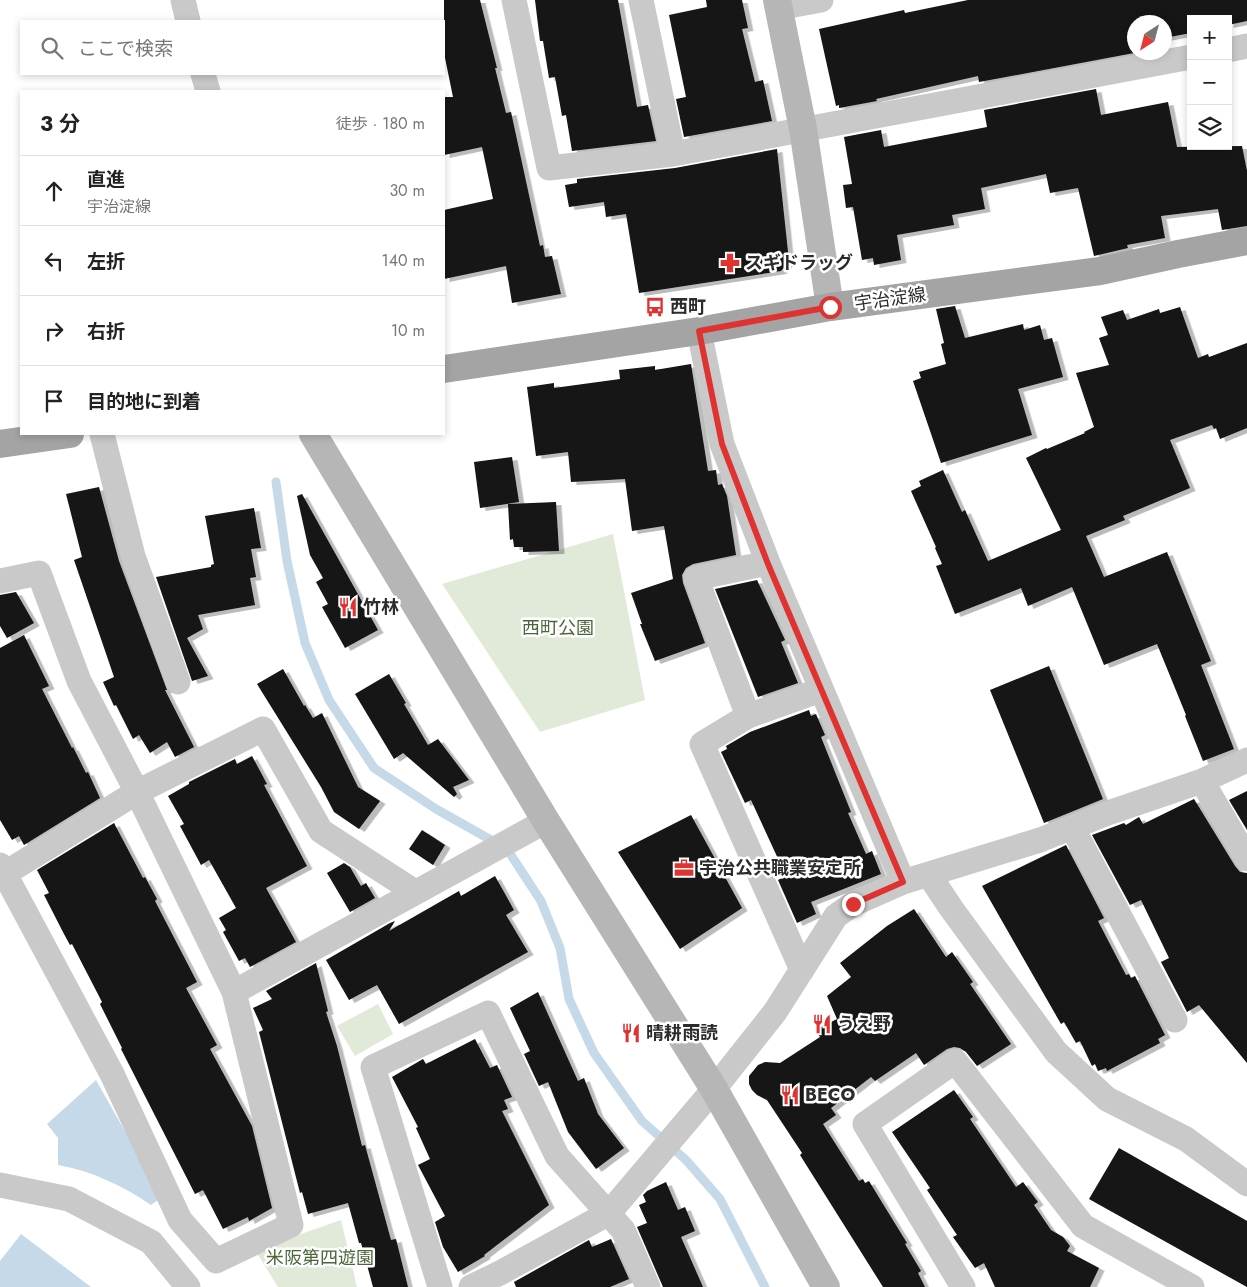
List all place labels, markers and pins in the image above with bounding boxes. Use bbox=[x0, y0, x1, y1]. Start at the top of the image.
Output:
place label: スギドラッグ bbox=[745, 250, 853, 276]
pharmacy icon: スギドラッグ bbox=[719, 252, 741, 274]
place label: 西町 bbox=[670, 294, 706, 320]
bus stop icon: 西町 bbox=[644, 296, 666, 318]
place label: 竹林 bbox=[363, 594, 399, 620]
restaurant icon: 竹林 bbox=[337, 596, 359, 618]
place label: 宇治公共職業安定所 bbox=[699, 855, 861, 881]
office icon: 宇治公共職業安定所 bbox=[673, 857, 695, 879]
place label: うえ野 bbox=[837, 1011, 891, 1037]
restaurant icon: うえ野 bbox=[811, 1013, 833, 1035]
place label: 晴耕雨読 bbox=[646, 1020, 718, 1046]
restaurant icon: 晴耕雨読 bbox=[620, 1022, 642, 1044]
place label: BECO bbox=[805, 1082, 855, 1108]
restaurant icon: BECO bbox=[779, 1084, 801, 1106]

